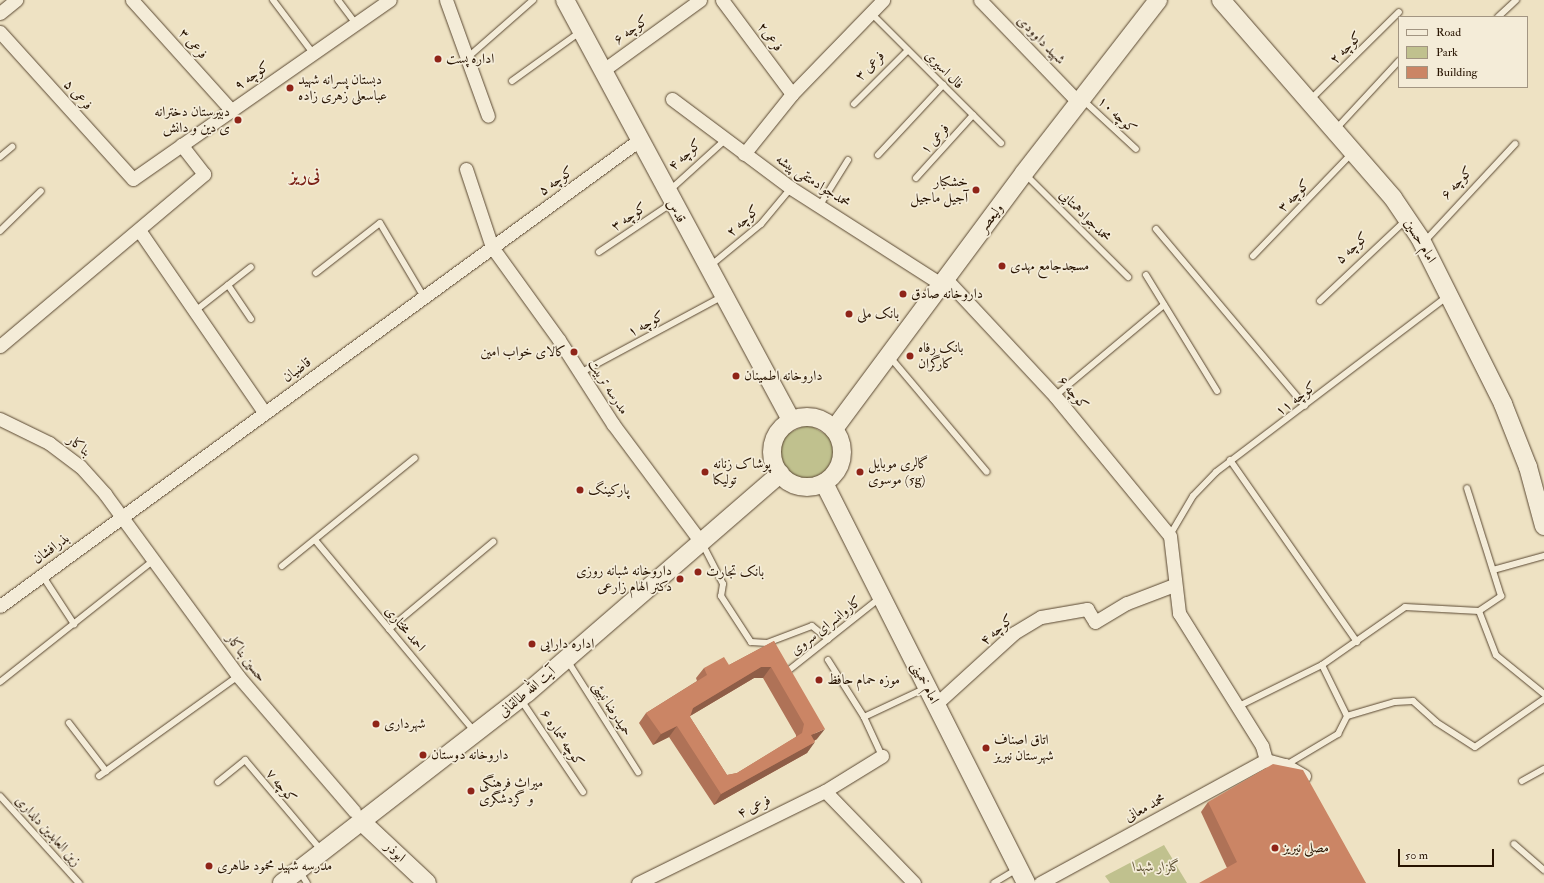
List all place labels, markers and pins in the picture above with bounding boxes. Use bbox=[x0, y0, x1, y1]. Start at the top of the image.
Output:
place label: اداره پست bbox=[446, 51, 494, 67]
marker: اداره پست bbox=[433, 54, 443, 64]
place label: دبستان پسرانه شهید عباسعلی زهری زاده bbox=[298, 72, 387, 104]
marker: دبستان پسرانه شهید عباسعلی زهری زاده bbox=[285, 83, 295, 93]
place label: دبیرستان دخترانه ی دین و دانش bbox=[154, 104, 230, 136]
marker: دبیرستان دخترانه ی دین و دانش bbox=[233, 115, 243, 125]
place label: خشکبار آجیل ماجیل bbox=[910, 174, 968, 206]
marker: خشکبار آجیل ماجیل bbox=[971, 185, 981, 195]
place label: مسجدجامع مهدی bbox=[1010, 258, 1089, 274]
marker: مسجدجامع مهدی bbox=[997, 261, 1007, 271]
place label: داروخانه صادق bbox=[911, 286, 983, 302]
marker: داروخانه صادق bbox=[898, 289, 908, 299]
place label: بانک ملی bbox=[857, 306, 899, 322]
marker: بانک ملی bbox=[844, 309, 854, 319]
place label: بانک رفاه کارگران bbox=[918, 340, 963, 372]
place label: کالای خواب امین bbox=[480, 344, 566, 360]
marker: کالای خواب امین bbox=[569, 347, 579, 357]
marker: بانک رفاه کارگران bbox=[905, 351, 915, 361]
place label: داروخانه اطمینان bbox=[744, 368, 823, 384]
marker: داروخانه اطمینان bbox=[731, 371, 741, 381]
place label: پوشاک زنانه تولیکا bbox=[713, 456, 771, 488]
place label: گالری موبایل موسوی (5g) bbox=[868, 456, 929, 488]
marker: پوشاک زنانه تولیکا bbox=[700, 467, 710, 477]
marker: گالری موبایل موسوی (5g) bbox=[855, 467, 865, 477]
place label: پارکینگ bbox=[588, 482, 629, 498]
marker: پارکینگ bbox=[575, 485, 585, 495]
place label: داروخانه شبانه روزی دکتر الهام زارعی bbox=[576, 563, 672, 596]
place label: بانک تجارت bbox=[706, 564, 764, 580]
marker: بانک تجارت bbox=[693, 567, 703, 577]
marker: داروخانه شبانه روزی دکتر الهام زارعی bbox=[675, 574, 685, 584]
place label: اداره دارایی bbox=[540, 636, 594, 652]
marker: اداره دارایی bbox=[527, 639, 537, 649]
place label: موزه حمام حافظ bbox=[827, 672, 900, 688]
marker: موزه حمام حافظ bbox=[814, 675, 824, 685]
place label: شهرداری bbox=[384, 716, 426, 732]
marker: شهرداری bbox=[371, 719, 381, 729]
place label: اتاق اصناف شهرستان نیریز bbox=[994, 732, 1054, 764]
marker: اتاق اصناف شهرستان نیریز bbox=[981, 743, 991, 753]
place label: داروخانه دوستان bbox=[431, 747, 509, 763]
marker: داروخانه دوستان bbox=[418, 750, 428, 760]
place label: میراث فرهنگی و گردشگری bbox=[479, 775, 543, 808]
marker: میراث فرهنگی و گردشگری bbox=[466, 786, 476, 796]
place label: مصلی نیریز bbox=[1283, 840, 1329, 856]
marker: مصلی نیریز bbox=[1270, 843, 1280, 853]
place label: مدرسه شهید محمود طاهری bbox=[217, 858, 332, 874]
marker: مدرسه شهید محمود طاهری bbox=[204, 861, 214, 871]

